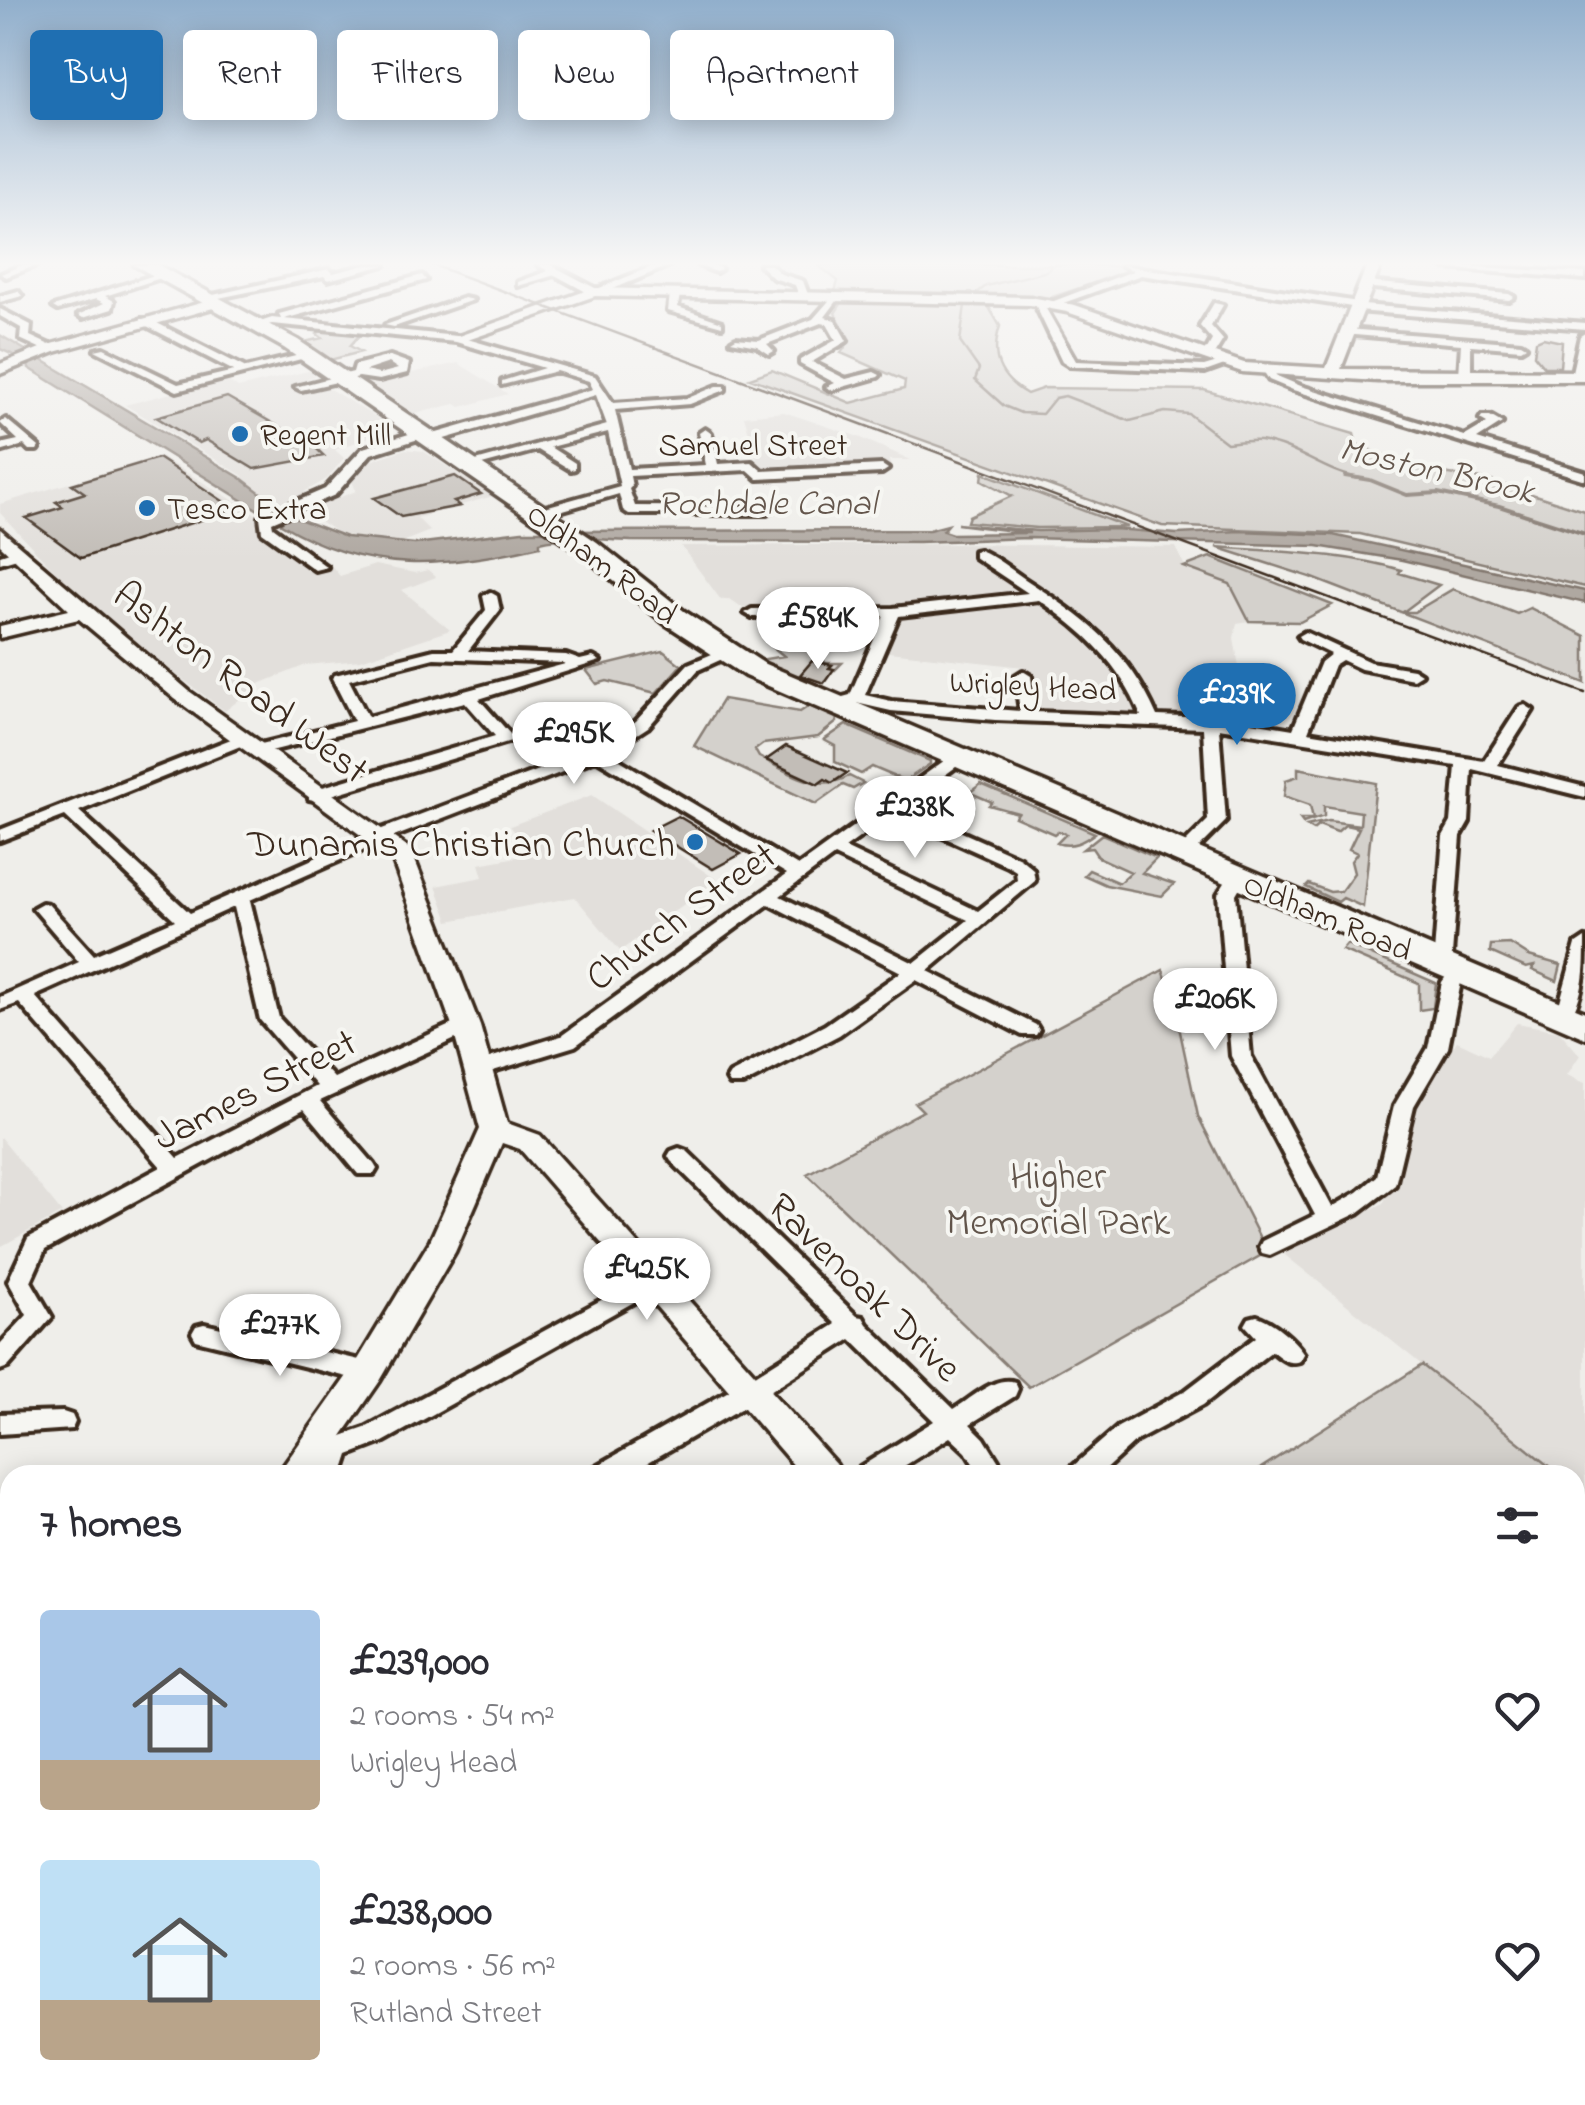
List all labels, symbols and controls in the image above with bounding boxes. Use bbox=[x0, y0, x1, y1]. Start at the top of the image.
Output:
chip: Buy bbox=[30, 30, 163, 120]
chip: Rent bbox=[183, 30, 317, 120]
chip: Filters bbox=[337, 30, 498, 120]
chip: New bbox=[518, 30, 650, 120]
chip: Apartment bbox=[670, 30, 894, 120]
place label: Regent Mill bbox=[260, 414, 391, 461]
marker: Regent Mill bbox=[229, 423, 251, 445]
street label: Samuel Street bbox=[658, 424, 848, 471]
water label: Moston Brook bbox=[1334, 425, 1540, 520]
water label: Rochdale Canal bbox=[658, 480, 880, 531]
place label: Tesco Extra bbox=[167, 488, 327, 535]
street label: Oldham Road bbox=[515, 493, 687, 639]
marker: Tesco Extra bbox=[136, 497, 158, 519]
street label: Ashton Road West bbox=[99, 568, 380, 801]
pin: £584K bbox=[748, 587, 888, 672]
text: £584K bbox=[778, 596, 858, 643]
street label: Wrigley Head bbox=[948, 661, 1118, 716]
pin: £239K bbox=[1167, 663, 1307, 748]
text: £239K bbox=[1200, 672, 1274, 719]
pin: £295K bbox=[504, 702, 644, 787]
text: £295K bbox=[534, 711, 614, 758]
pin: £238K bbox=[845, 776, 985, 861]
text: £238K bbox=[877, 785, 953, 832]
place label: Dunamis Christian Church bbox=[246, 817, 675, 876]
street label: Church Street bbox=[575, 829, 790, 1008]
marker: Dunamis Christian Church bbox=[684, 831, 706, 853]
street label: Oldham Road bbox=[1235, 863, 1418, 976]
pin: £206K bbox=[1145, 968, 1285, 1053]
text: £206K bbox=[1175, 977, 1255, 1024]
street label: James Street bbox=[144, 1016, 368, 1169]
park label: Higher Memorial Park bbox=[946, 1149, 1171, 1254]
street label: Ravenoak Drive bbox=[752, 1181, 974, 1398]
pin: £425K bbox=[577, 1238, 717, 1323]
text: £425K bbox=[605, 1247, 689, 1294]
pin: £277K bbox=[210, 1294, 350, 1379]
text: £277K bbox=[241, 1303, 319, 1350]
text: 7 homes bbox=[40, 1495, 182, 1556]
icon: filters bbox=[1490, 1498, 1545, 1553]
text: £239,000 bbox=[350, 1633, 489, 1694]
icon: home bbox=[120, 1650, 240, 1770]
icon: heart bbox=[1490, 1683, 1545, 1738]
text: 2 rooms · 54 m² bbox=[350, 1694, 555, 1741]
text: Wrigley Head bbox=[350, 1741, 517, 1788]
text: £238,000 bbox=[350, 1883, 492, 1944]
icon: home bbox=[120, 1900, 240, 2020]
icon: heart bbox=[1490, 1933, 1545, 1988]
text: 2 rooms · 56 m² bbox=[350, 1944, 556, 1991]
text: Rutland Street bbox=[350, 1991, 542, 2038]

